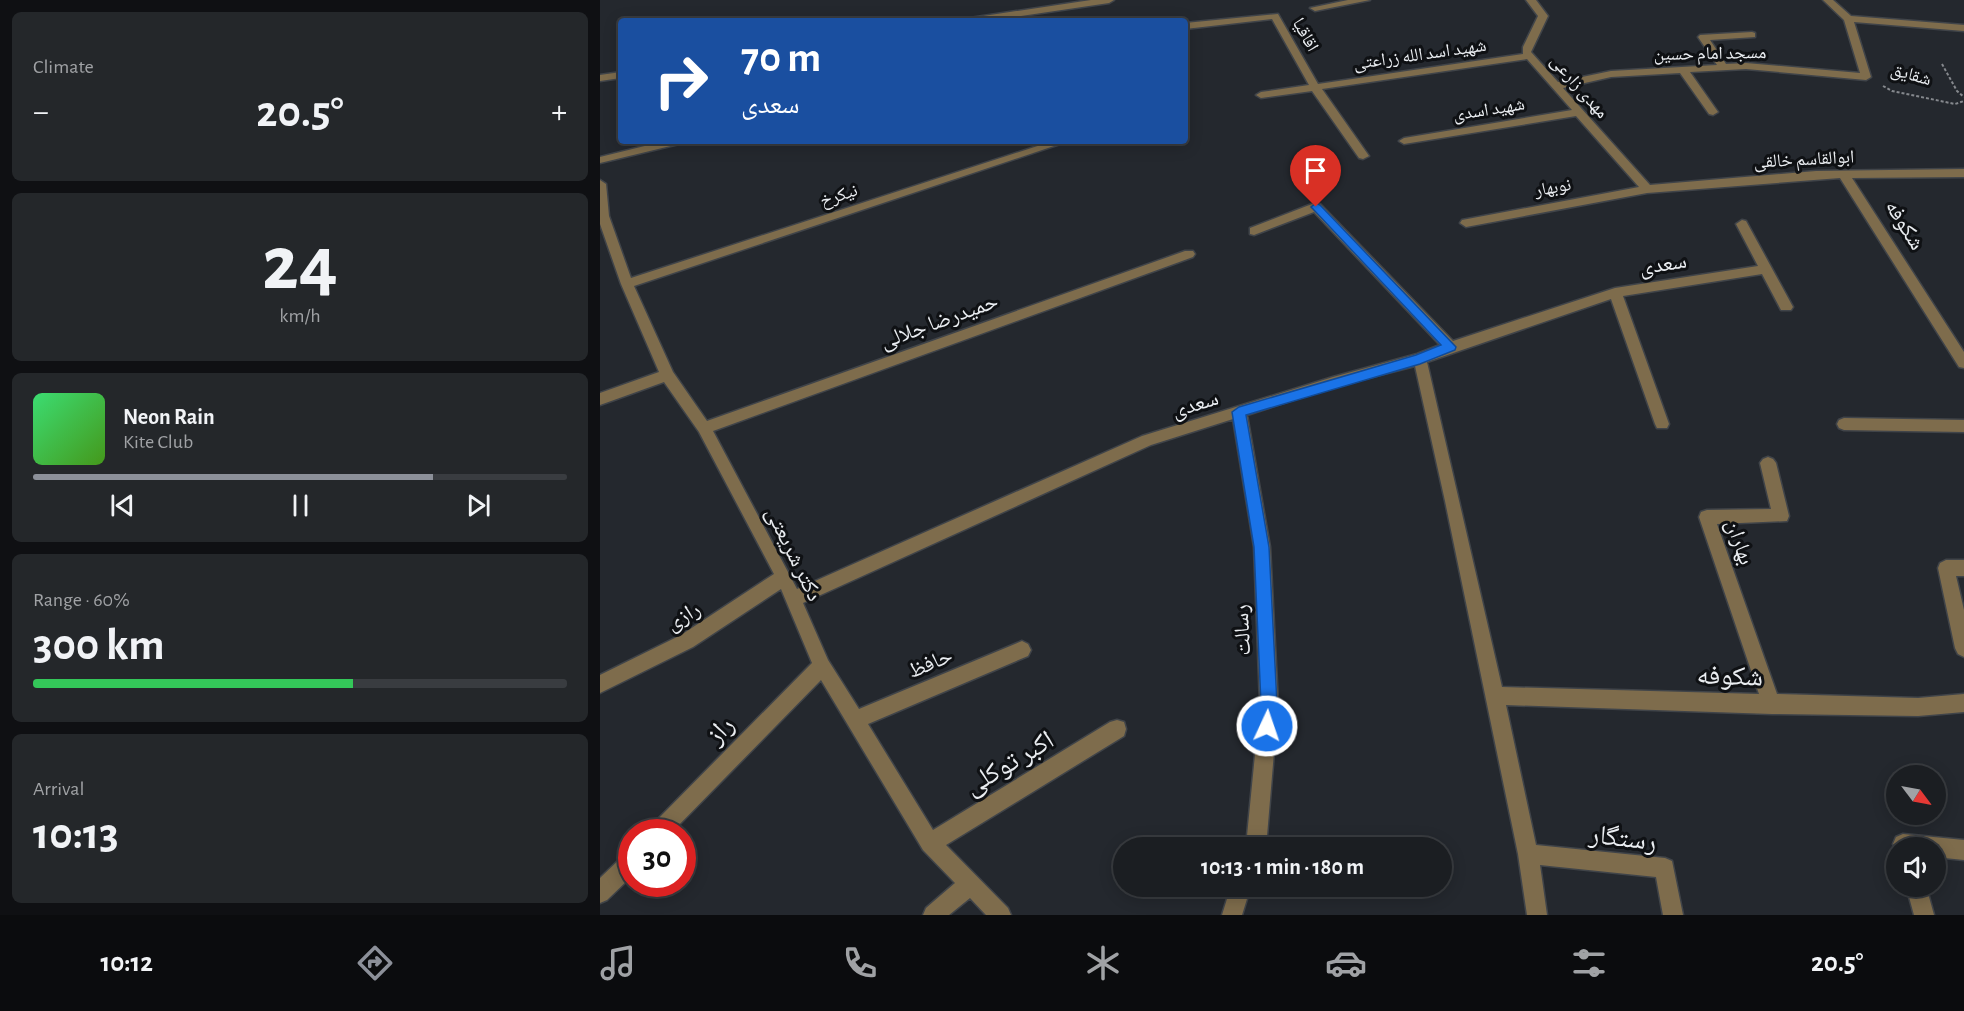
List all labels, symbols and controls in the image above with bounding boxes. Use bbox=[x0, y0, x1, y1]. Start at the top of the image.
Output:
street label: اقاقیا bbox=[1288, 15, 1321, 55]
text: 70 m bbox=[741, 37, 821, 79]
street label: شهید اسد الله زراعتی bbox=[1352, 37, 1488, 74]
icon: right bbox=[642, 42, 720, 120]
street label: مسجد امام حسین bbox=[1653, 44, 1767, 66]
street label: مهدی زارعی bbox=[1546, 52, 1611, 123]
text: Climate bbox=[33, 57, 94, 77]
street label: شقایق bbox=[1888, 61, 1933, 90]
text: 20.5° bbox=[256, 90, 344, 135]
text: سعدی bbox=[741, 91, 799, 118]
street label: شهید اسدی bbox=[1452, 95, 1526, 126]
text: − bbox=[33, 96, 49, 129]
text: + bbox=[551, 96, 567, 129]
pin bbox=[1290, 145, 1341, 207]
street label: ابوالقاسم خالقی bbox=[1753, 148, 1855, 174]
icon: arrive bbox=[1299, 154, 1332, 187]
street label: نوبهار bbox=[1532, 176, 1573, 201]
street label: نیکرخ bbox=[818, 181, 861, 212]
street label: شکوفه bbox=[1880, 196, 1929, 254]
text: 24 bbox=[262, 226, 338, 304]
street label: سعدی bbox=[1638, 249, 1689, 281]
street label: حمیدرضا جلالی bbox=[877, 290, 1002, 354]
text: km/h bbox=[279, 306, 321, 326]
street label: سعدی bbox=[1169, 387, 1222, 423]
text: Neon Rain bbox=[123, 406, 215, 428]
text: Kite Club bbox=[123, 432, 193, 452]
icon: previous bbox=[106, 489, 139, 522]
icon: pause bbox=[284, 489, 317, 522]
icon: next bbox=[462, 489, 495, 522]
street label: دکتر شریعتی bbox=[760, 503, 826, 605]
street label: بهاران bbox=[1720, 516, 1758, 568]
text: Range · 60% bbox=[33, 590, 130, 610]
street label: رازی bbox=[662, 597, 705, 636]
street label: رسالت bbox=[1230, 604, 1254, 656]
text: 300 km bbox=[33, 623, 165, 668]
street label: حافظ bbox=[905, 644, 955, 682]
street label: شکوفه bbox=[1696, 661, 1764, 692]
position arrow bbox=[1235, 694, 1299, 758]
street label: راز bbox=[700, 711, 740, 751]
street label: اکبر توکلی bbox=[960, 726, 1059, 802]
north arrow bbox=[1886, 765, 1946, 825]
map controls bbox=[1886, 765, 1946, 897]
text: Arrival bbox=[33, 779, 84, 799]
text: 10:13 bbox=[33, 812, 119, 857]
speed limit sign: 30 bbox=[618, 819, 696, 897]
street label: رستگار bbox=[1587, 820, 1658, 857]
button: sound bbox=[1886, 837, 1946, 897]
text: 10:13 · 1 min · 180 m bbox=[1201, 856, 1364, 878]
icon: directions bbox=[354, 942, 396, 984]
icon: music bbox=[597, 942, 639, 984]
icon: phone bbox=[839, 942, 881, 984]
icon: climate bbox=[1082, 942, 1124, 984]
icon: car bbox=[1325, 942, 1367, 984]
icon: filters bbox=[1568, 942, 1610, 984]
text: 10:12 bbox=[100, 949, 153, 976]
text: 20.5° bbox=[1811, 949, 1864, 976]

